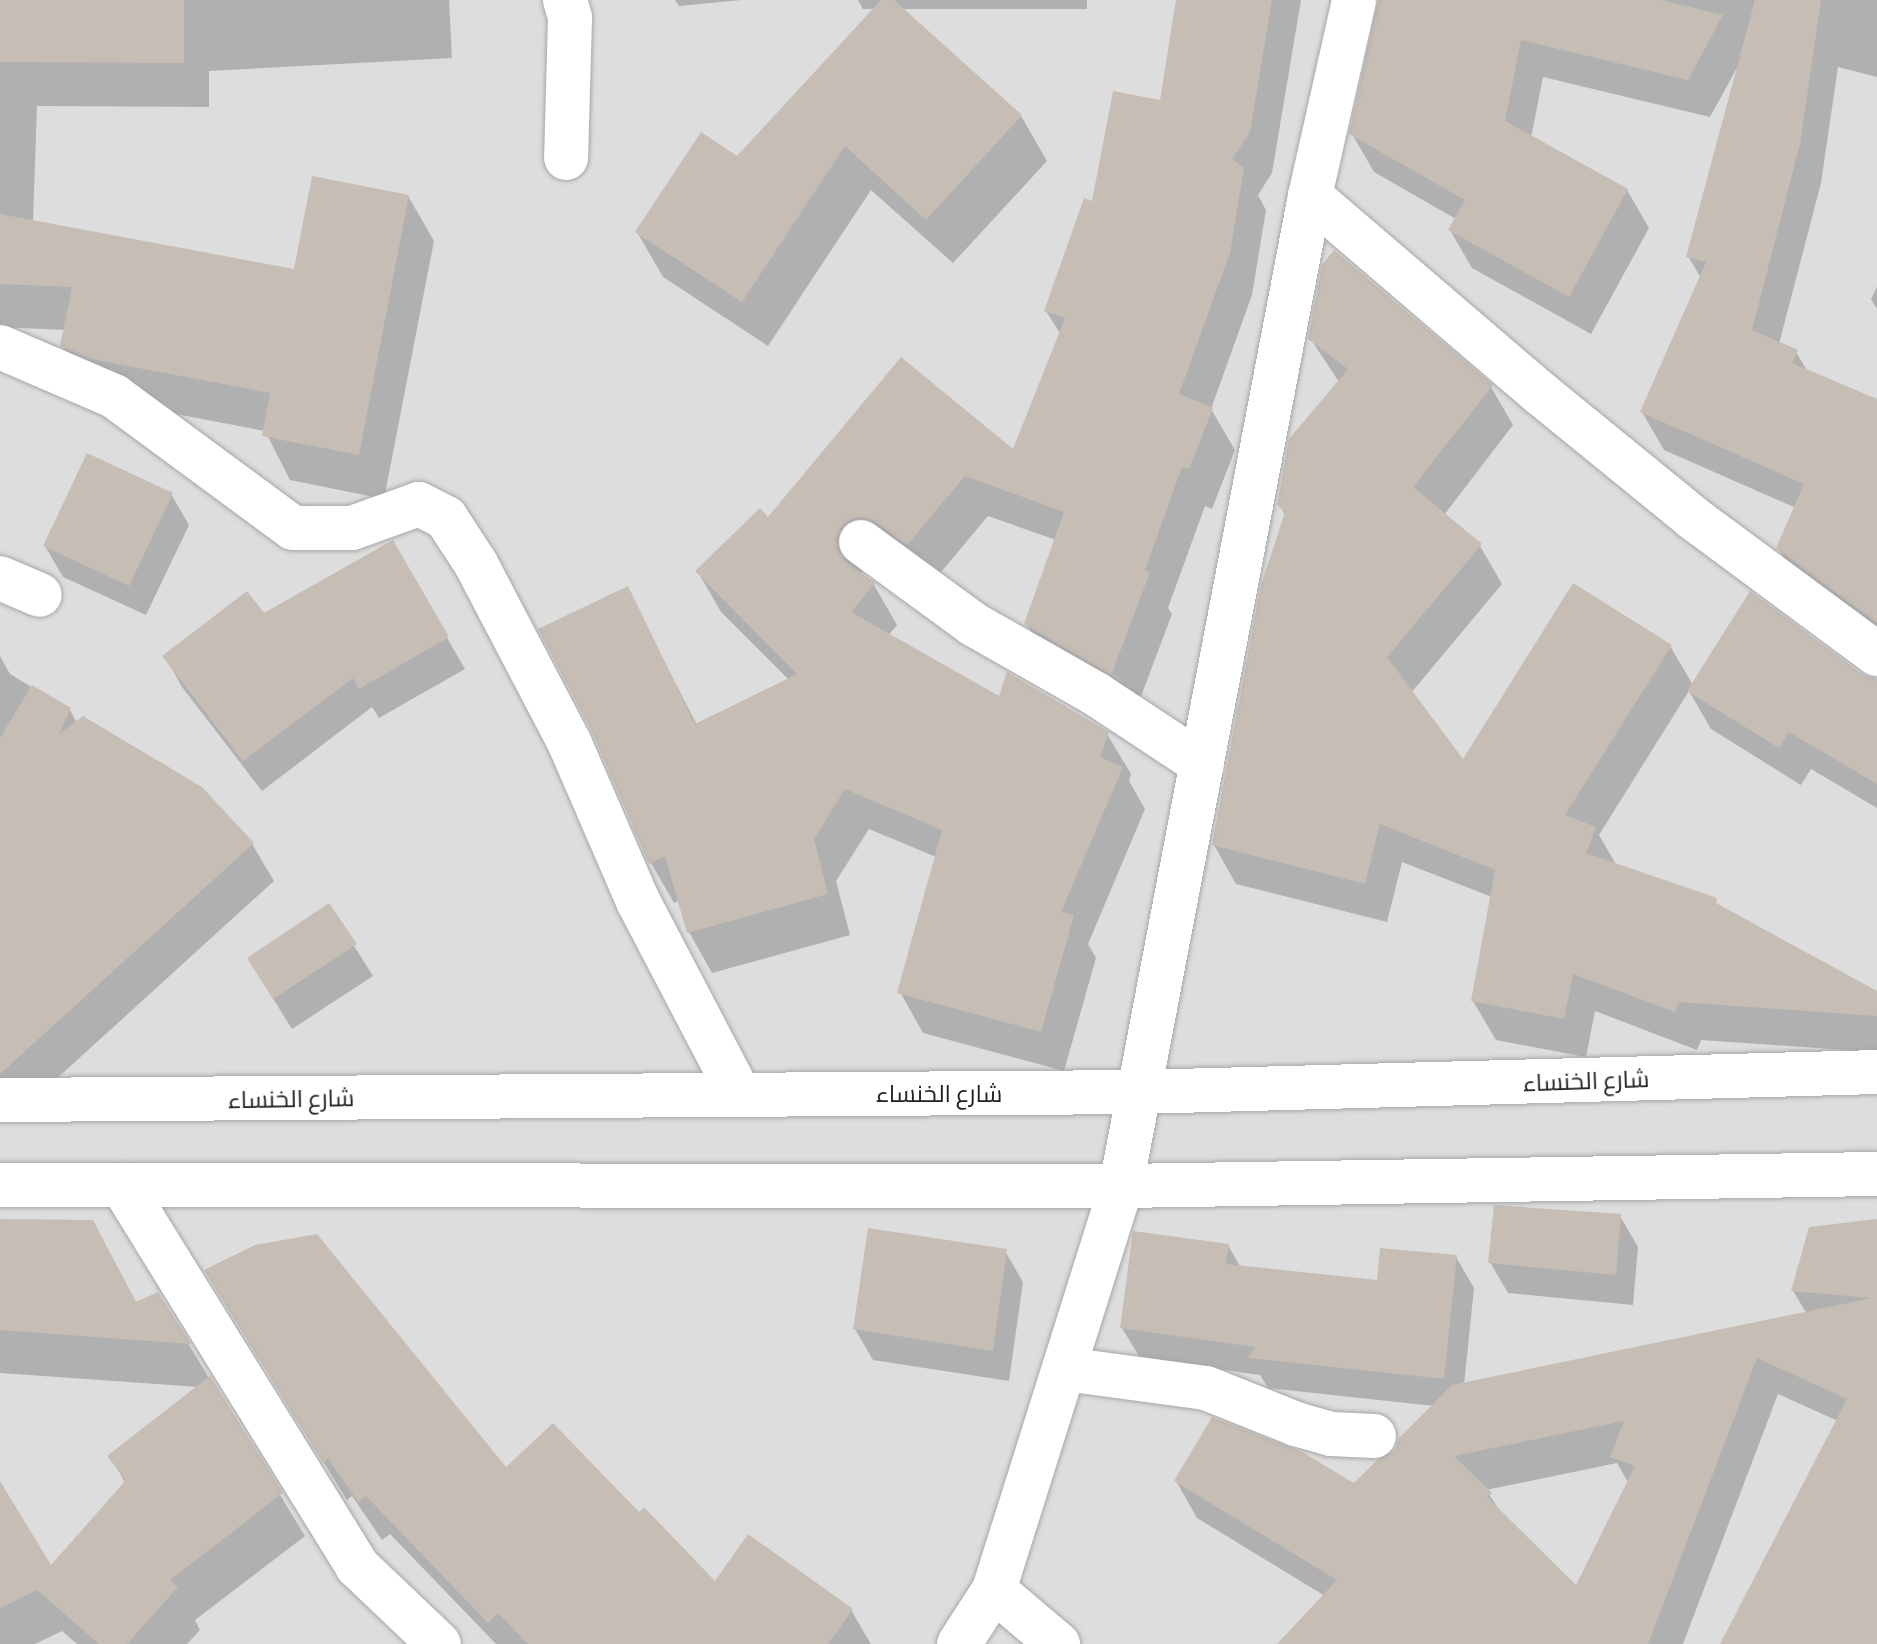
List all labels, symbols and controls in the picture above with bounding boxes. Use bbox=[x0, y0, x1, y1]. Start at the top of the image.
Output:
street label: شارع الخنساء bbox=[1522, 1063, 1650, 1097]
street label: شارع الخنساء bbox=[876, 1079, 1002, 1107]
street label: شارع الخنساء bbox=[227, 1082, 355, 1114]

